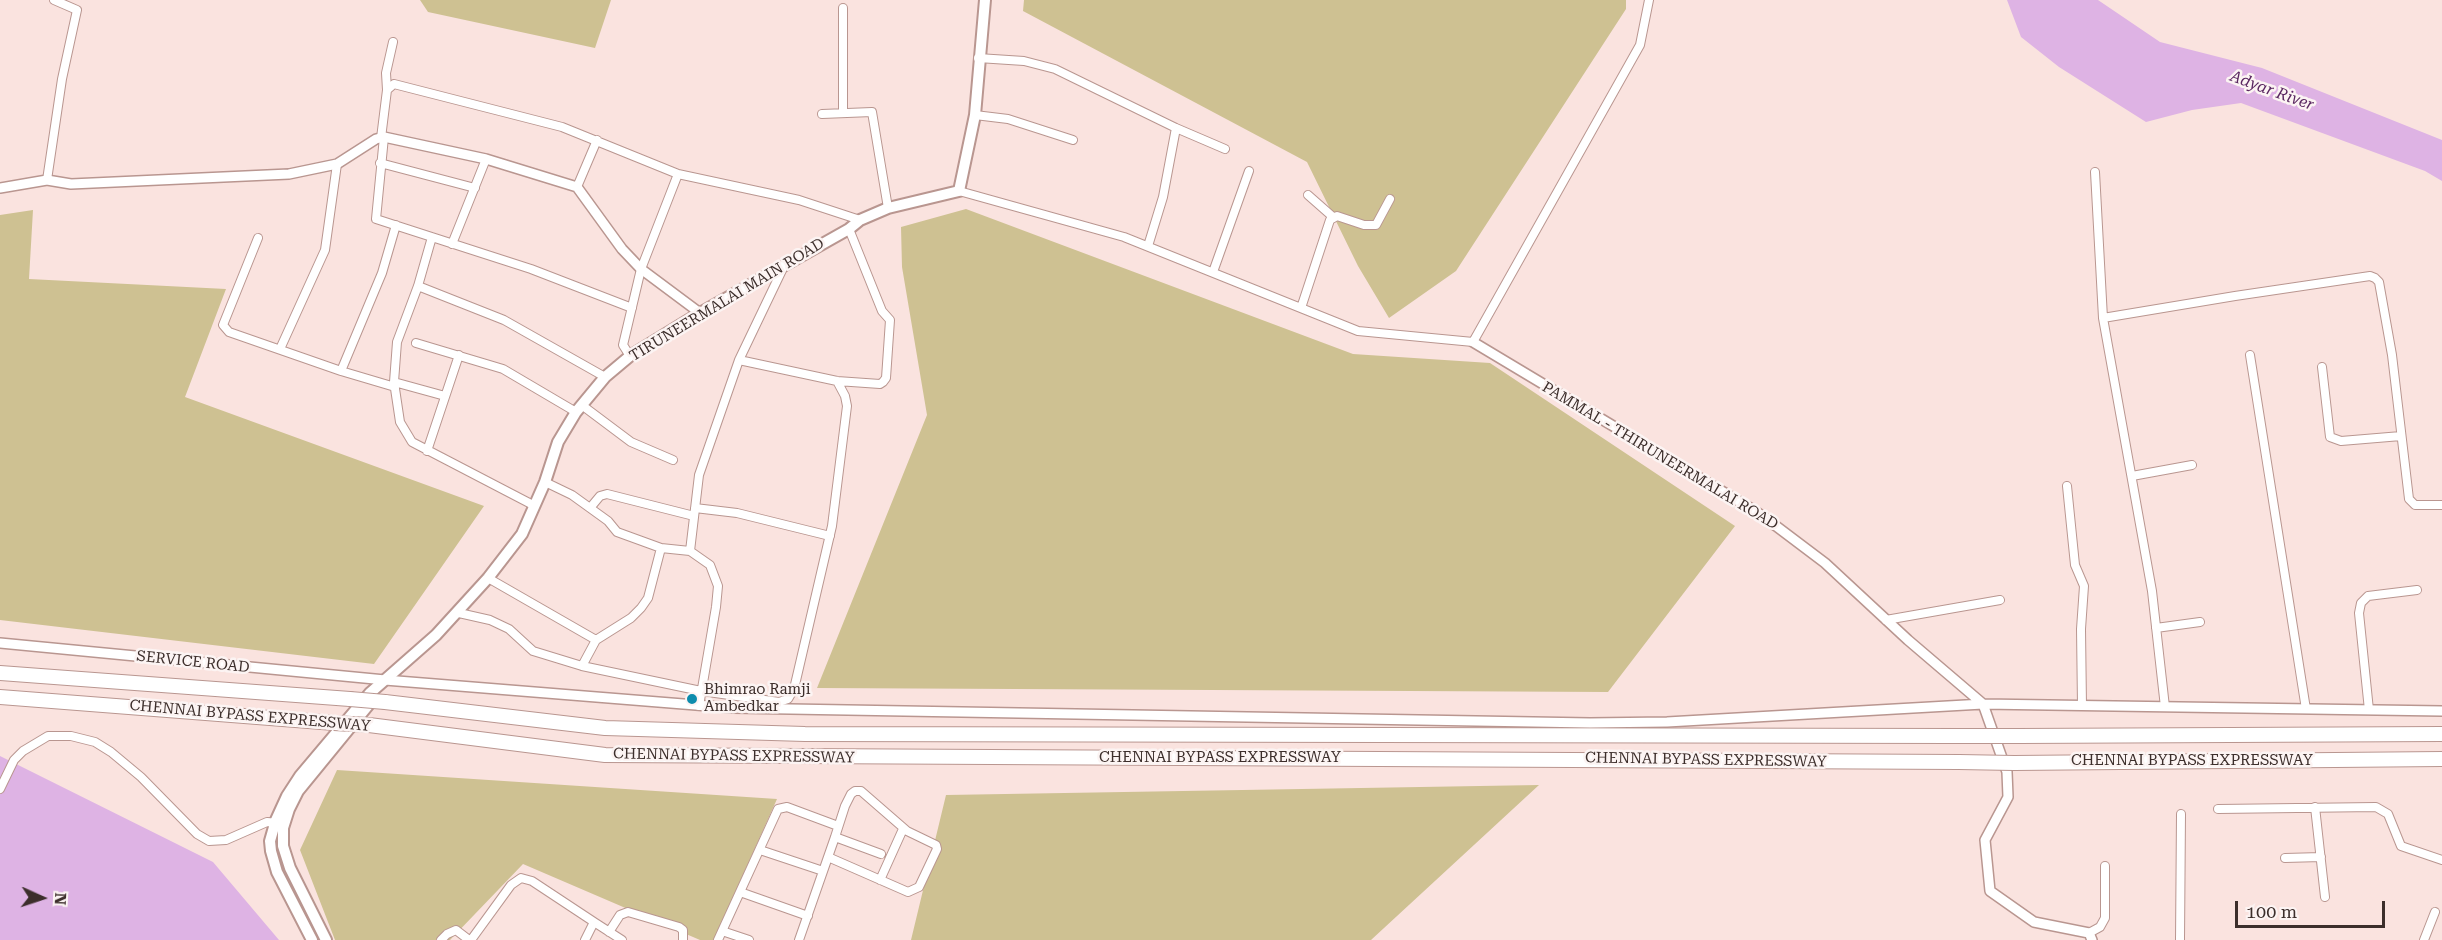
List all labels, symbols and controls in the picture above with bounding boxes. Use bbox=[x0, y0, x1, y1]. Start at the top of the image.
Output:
water label: Adyar River bbox=[2227, 67, 2317, 115]
street label: TIRUNEERMALAI MAIN ROAD bbox=[626, 235, 828, 365]
street label: PAMMAL - THIRUNEERMALAI ROAD bbox=[1539, 378, 1781, 534]
street label: SERVICE ROAD bbox=[136, 647, 250, 677]
place label: Bhimrao Ramji Ambedkar bbox=[704, 681, 811, 716]
marker: Bhimrao Ramji Ambedkar bbox=[685, 692, 699, 706]
street label: CHENNAI BYPASS EXPRESSWAY bbox=[129, 696, 371, 736]
street label: CHENNAI BYPASS EXPRESSWAY bbox=[613, 745, 855, 767]
street label: CHENNAI BYPASS EXPRESSWAY bbox=[1099, 749, 1341, 767]
street label: CHENNAI BYPASS EXPRESSWAY bbox=[1585, 749, 1827, 771]
street label: CHENNAI BYPASS EXPRESSWAY bbox=[2071, 752, 2313, 770]
north arrow bbox=[12, 868, 72, 928]
scale bar bbox=[2238, 889, 2388, 927]
text: N bbox=[51, 892, 70, 906]
text: 100 m bbox=[2246, 901, 2297, 922]

